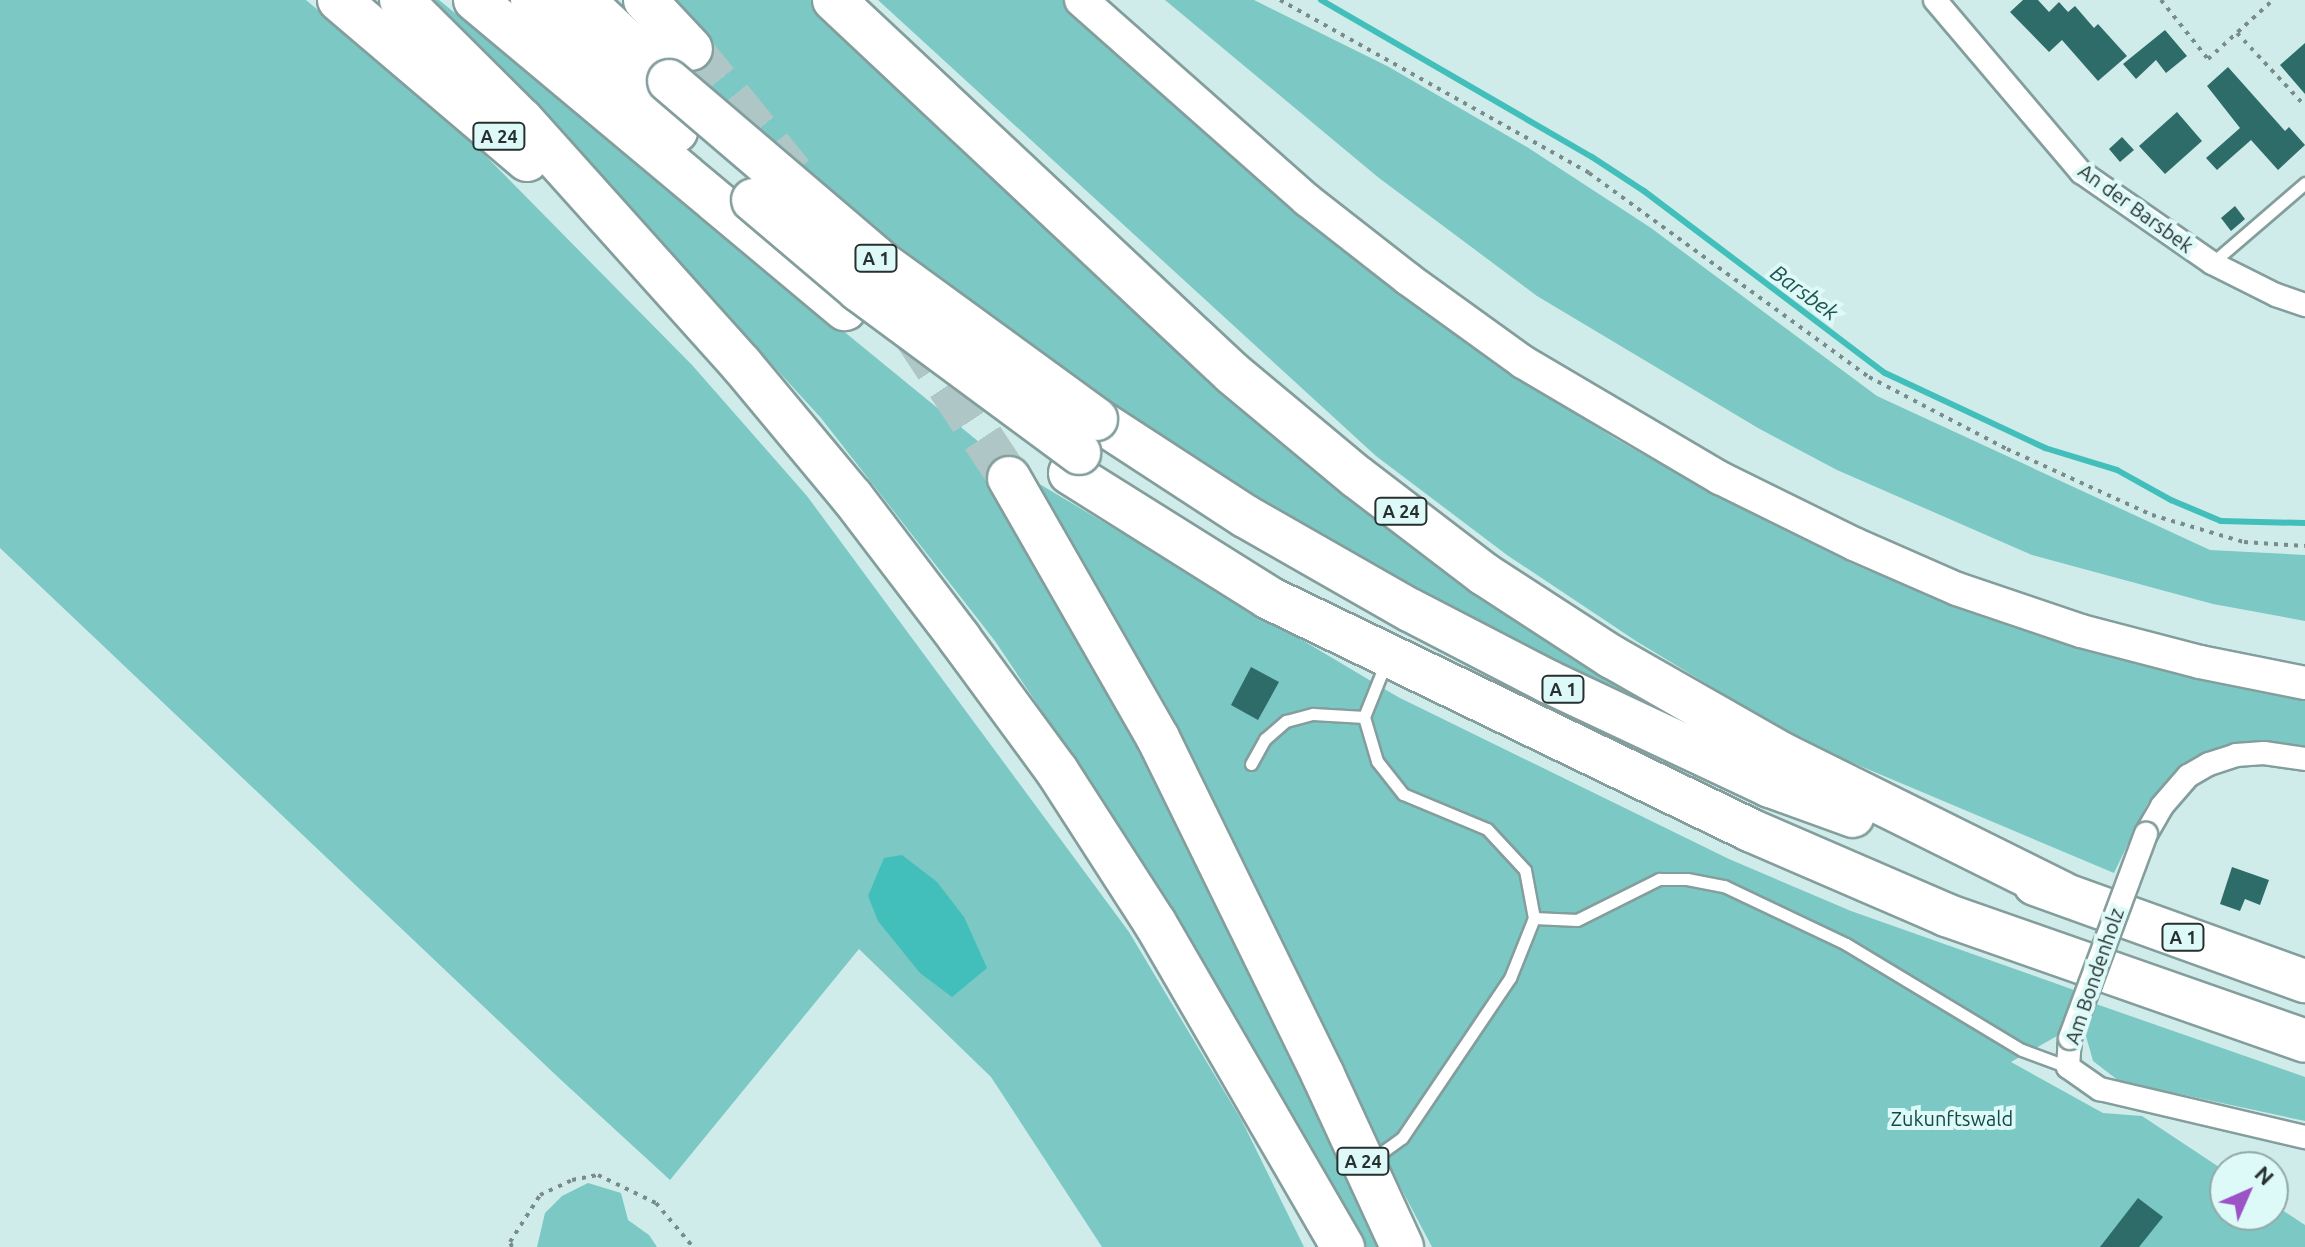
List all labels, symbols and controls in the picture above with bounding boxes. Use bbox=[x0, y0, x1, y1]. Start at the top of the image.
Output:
road number: A 24 bbox=[471, 122, 527, 150]
street label: An der Barsbek bbox=[2074, 158, 2198, 258]
road number: A 1 bbox=[854, 244, 898, 272]
water label: Barsbek bbox=[1766, 259, 1844, 325]
road number: A 24 bbox=[1373, 497, 1429, 525]
road number: A 1 bbox=[1541, 675, 1585, 703]
street label: Am Bondenholz bbox=[2059, 905, 2129, 1047]
road number: A 1 bbox=[2161, 923, 2205, 951]
park label: Zukunftswald bbox=[1891, 1106, 2013, 1130]
road number: A 24 bbox=[1335, 1147, 1391, 1175]
north arrow bbox=[2209, 1151, 2289, 1231]
text: N bbox=[2250, 1160, 2280, 1190]

